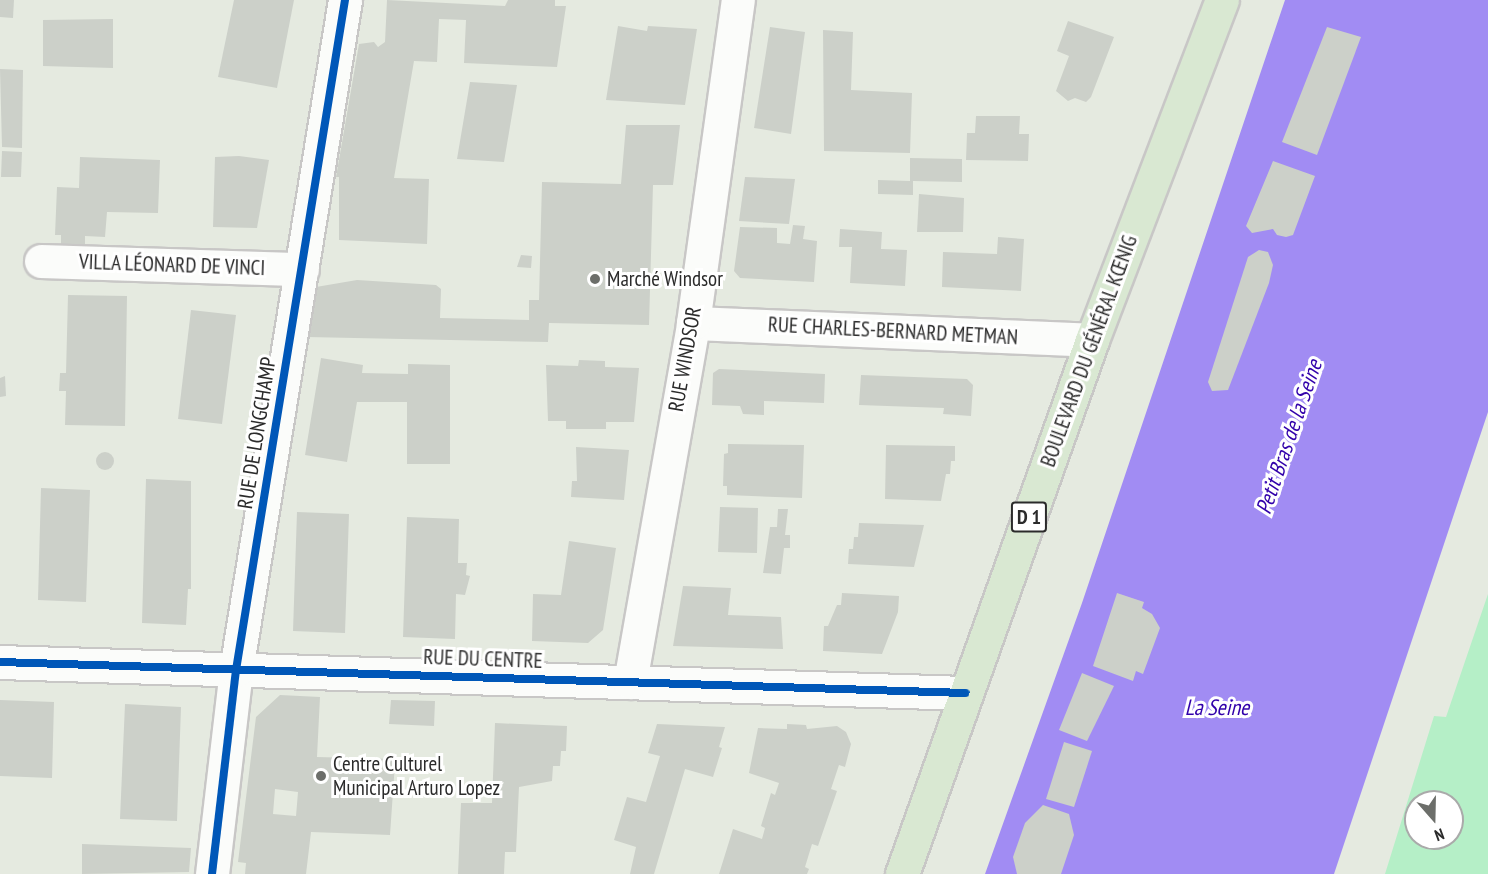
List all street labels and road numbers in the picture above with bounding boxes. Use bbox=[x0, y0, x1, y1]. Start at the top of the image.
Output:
street label: BOULEVARD DU GÉNÉRAL KŒNIG bbox=[1035, 231, 1143, 471]
street label: VILLA LÉONARD DE VINCI bbox=[78, 249, 266, 281]
street label: RUE WINDSOR bbox=[663, 304, 707, 414]
street label: RUE CHARLES-BERNARD METMAN bbox=[767, 312, 1019, 350]
street label: RUE DE LONGCHAMP bbox=[233, 355, 281, 511]
road number: D 1 bbox=[1010, 500, 1048, 534]
street label: RUE DU CENTRE bbox=[423, 644, 543, 674]

